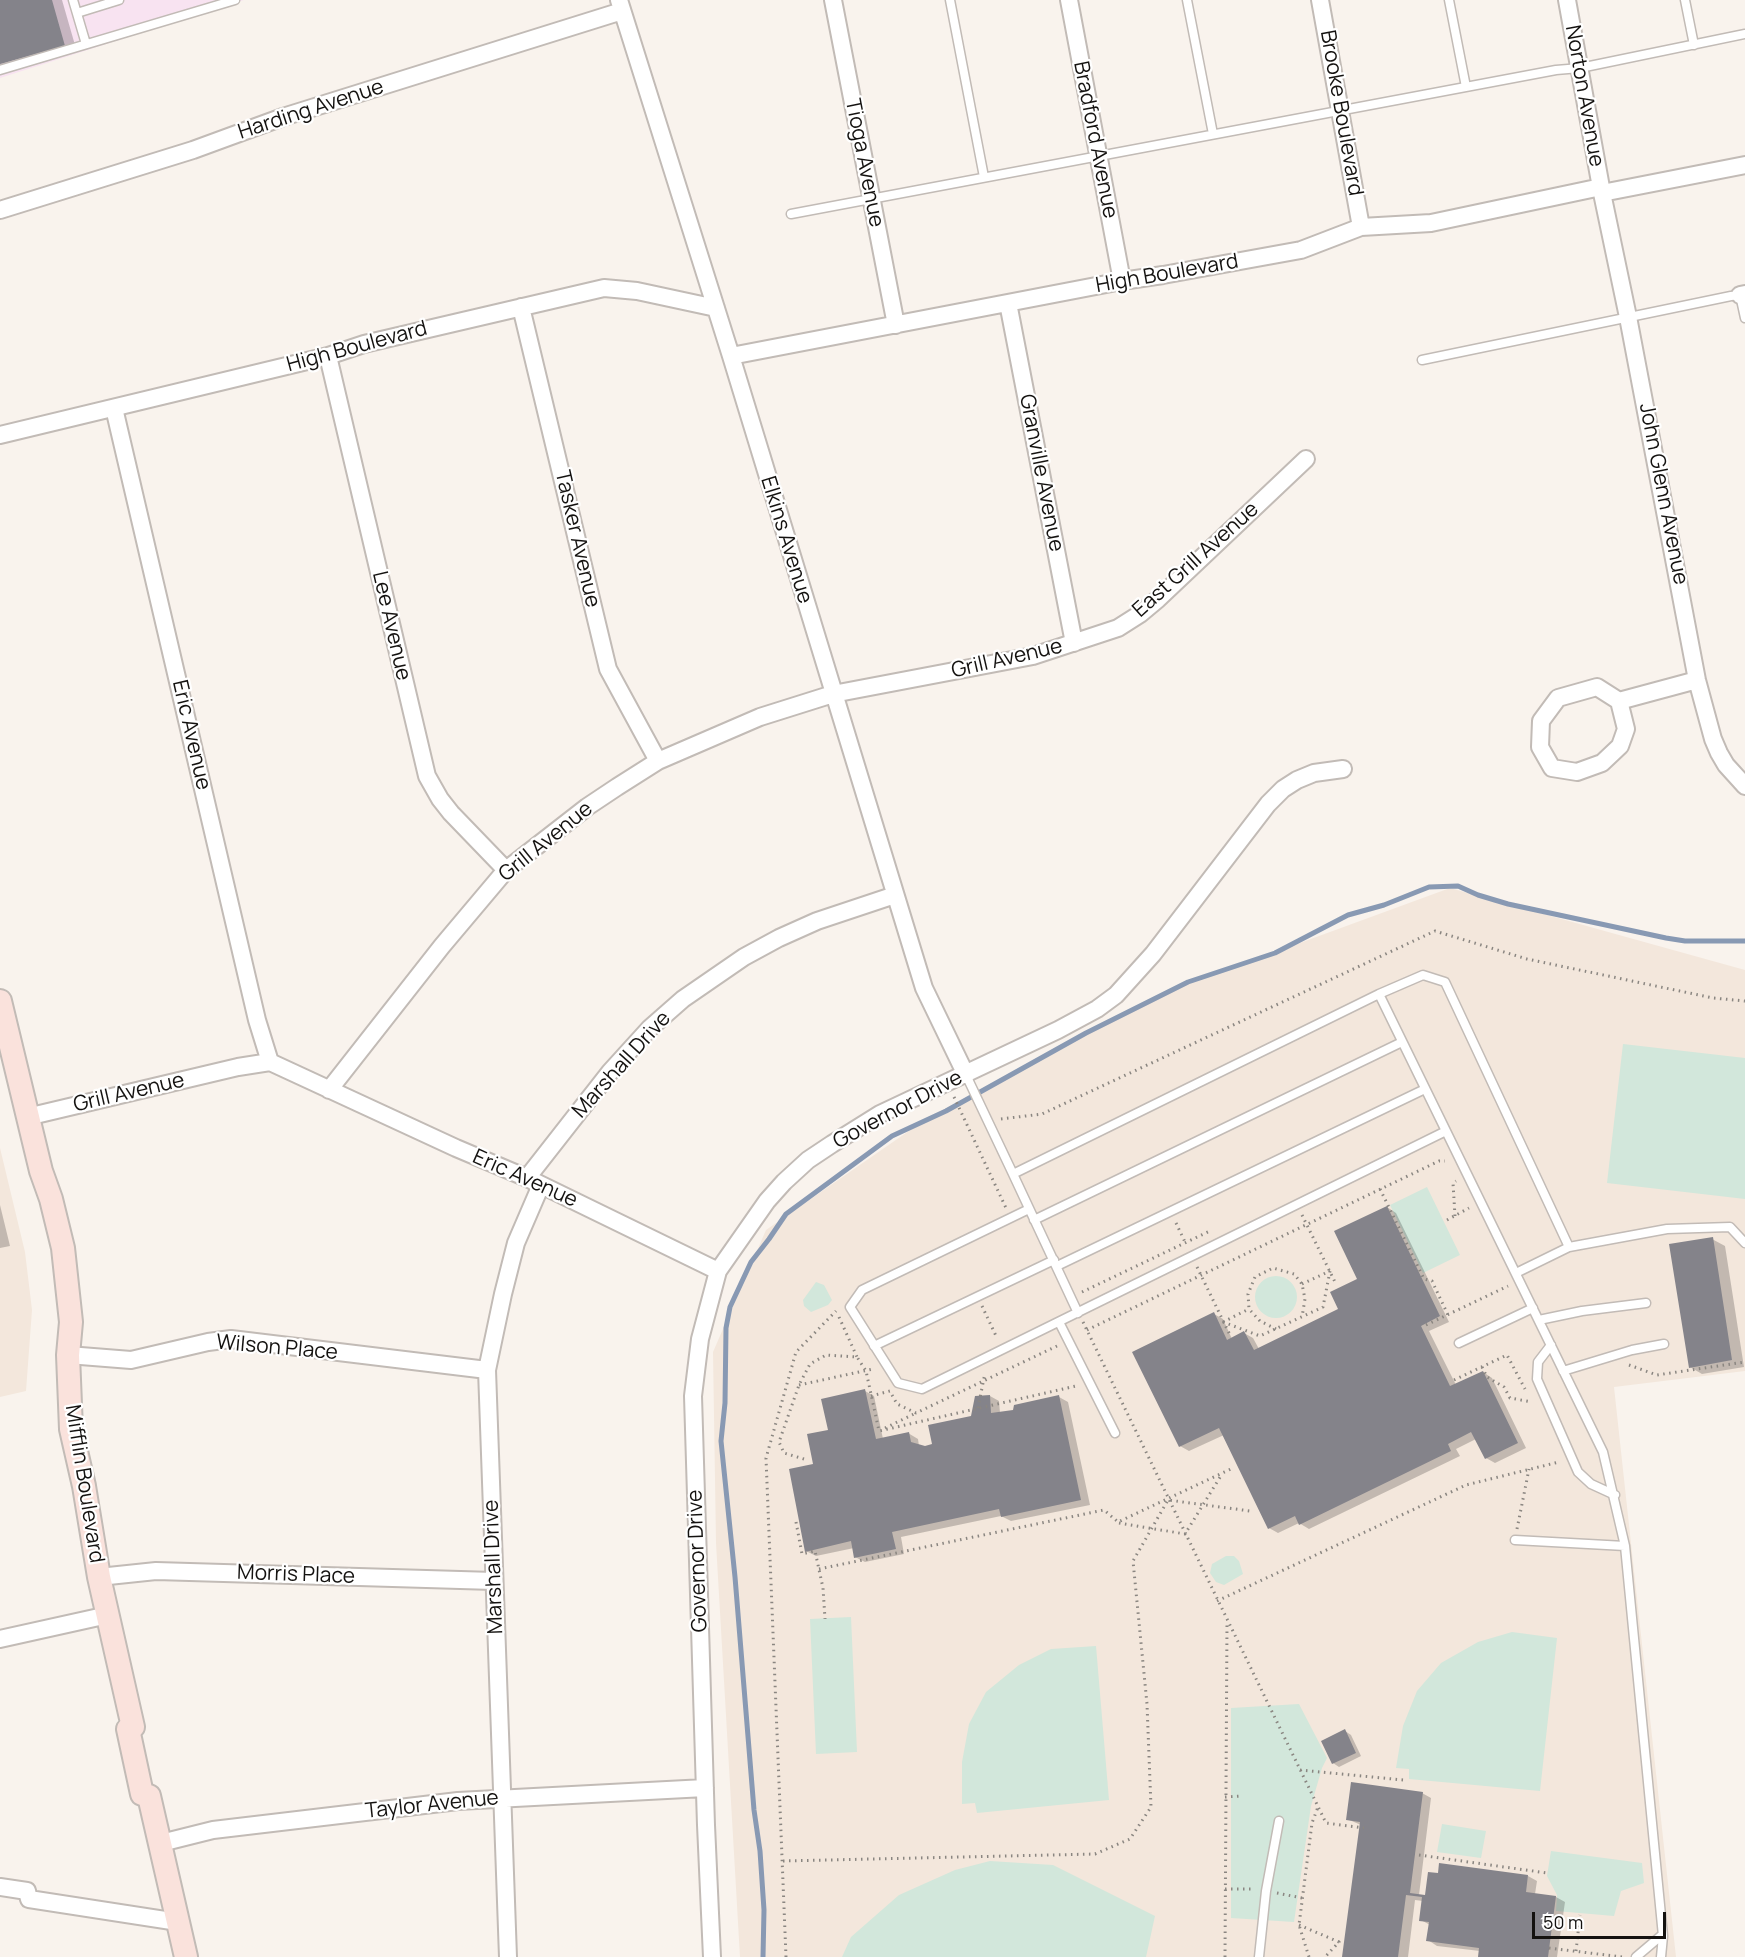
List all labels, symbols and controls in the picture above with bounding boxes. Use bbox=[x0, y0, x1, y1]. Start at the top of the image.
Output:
street label: Norton Avenue bbox=[1559, 23, 1609, 169]
street label: Brooke Boulevard bbox=[1314, 28, 1368, 198]
street label: Bradford Avenue bbox=[1067, 59, 1123, 221]
street label: Harding Avenue bbox=[235, 75, 387, 145]
street label: Tioga Avenue bbox=[839, 97, 889, 229]
street label: High Boulevard bbox=[1094, 249, 1240, 299]
street label: High Boulevard bbox=[284, 316, 430, 378]
street label: Granville Avenue bbox=[1013, 392, 1069, 554]
street label: John Glenn Avenue bbox=[1633, 401, 1693, 587]
street label: Tasker Avenue bbox=[549, 468, 605, 610]
street label: Elkins Avenue bbox=[755, 473, 817, 607]
street label: East Grill Avenue bbox=[1128, 497, 1264, 623]
street label: Lee Avenue bbox=[366, 569, 416, 683]
street label: Grill Avenue bbox=[949, 634, 1065, 684]
street label: Eric Avenue bbox=[166, 678, 216, 792]
street label: Grill Avenue bbox=[494, 797, 598, 887]
street label: Marshall Drive bbox=[568, 1007, 676, 1123]
street label: Governor Drive bbox=[829, 1065, 967, 1155]
street label: Grill Avenue bbox=[71, 1068, 187, 1118]
street label: Eric Avenue bbox=[469, 1145, 581, 1213]
street label: Wilson Place bbox=[215, 1330, 339, 1366]
street label: Mifflin Boulevard bbox=[59, 1403, 109, 1565]
street label: Governor Drive bbox=[683, 1489, 713, 1633]
street label: Marshall Drive bbox=[479, 1499, 509, 1635]
street label: Morris Place bbox=[237, 1560, 355, 1590]
street label: Taylor Avenue bbox=[364, 1785, 500, 1825]
scale bar bbox=[1535, 1900, 1668, 1938]
text: 50 m bbox=[1543, 1910, 1583, 1934]

